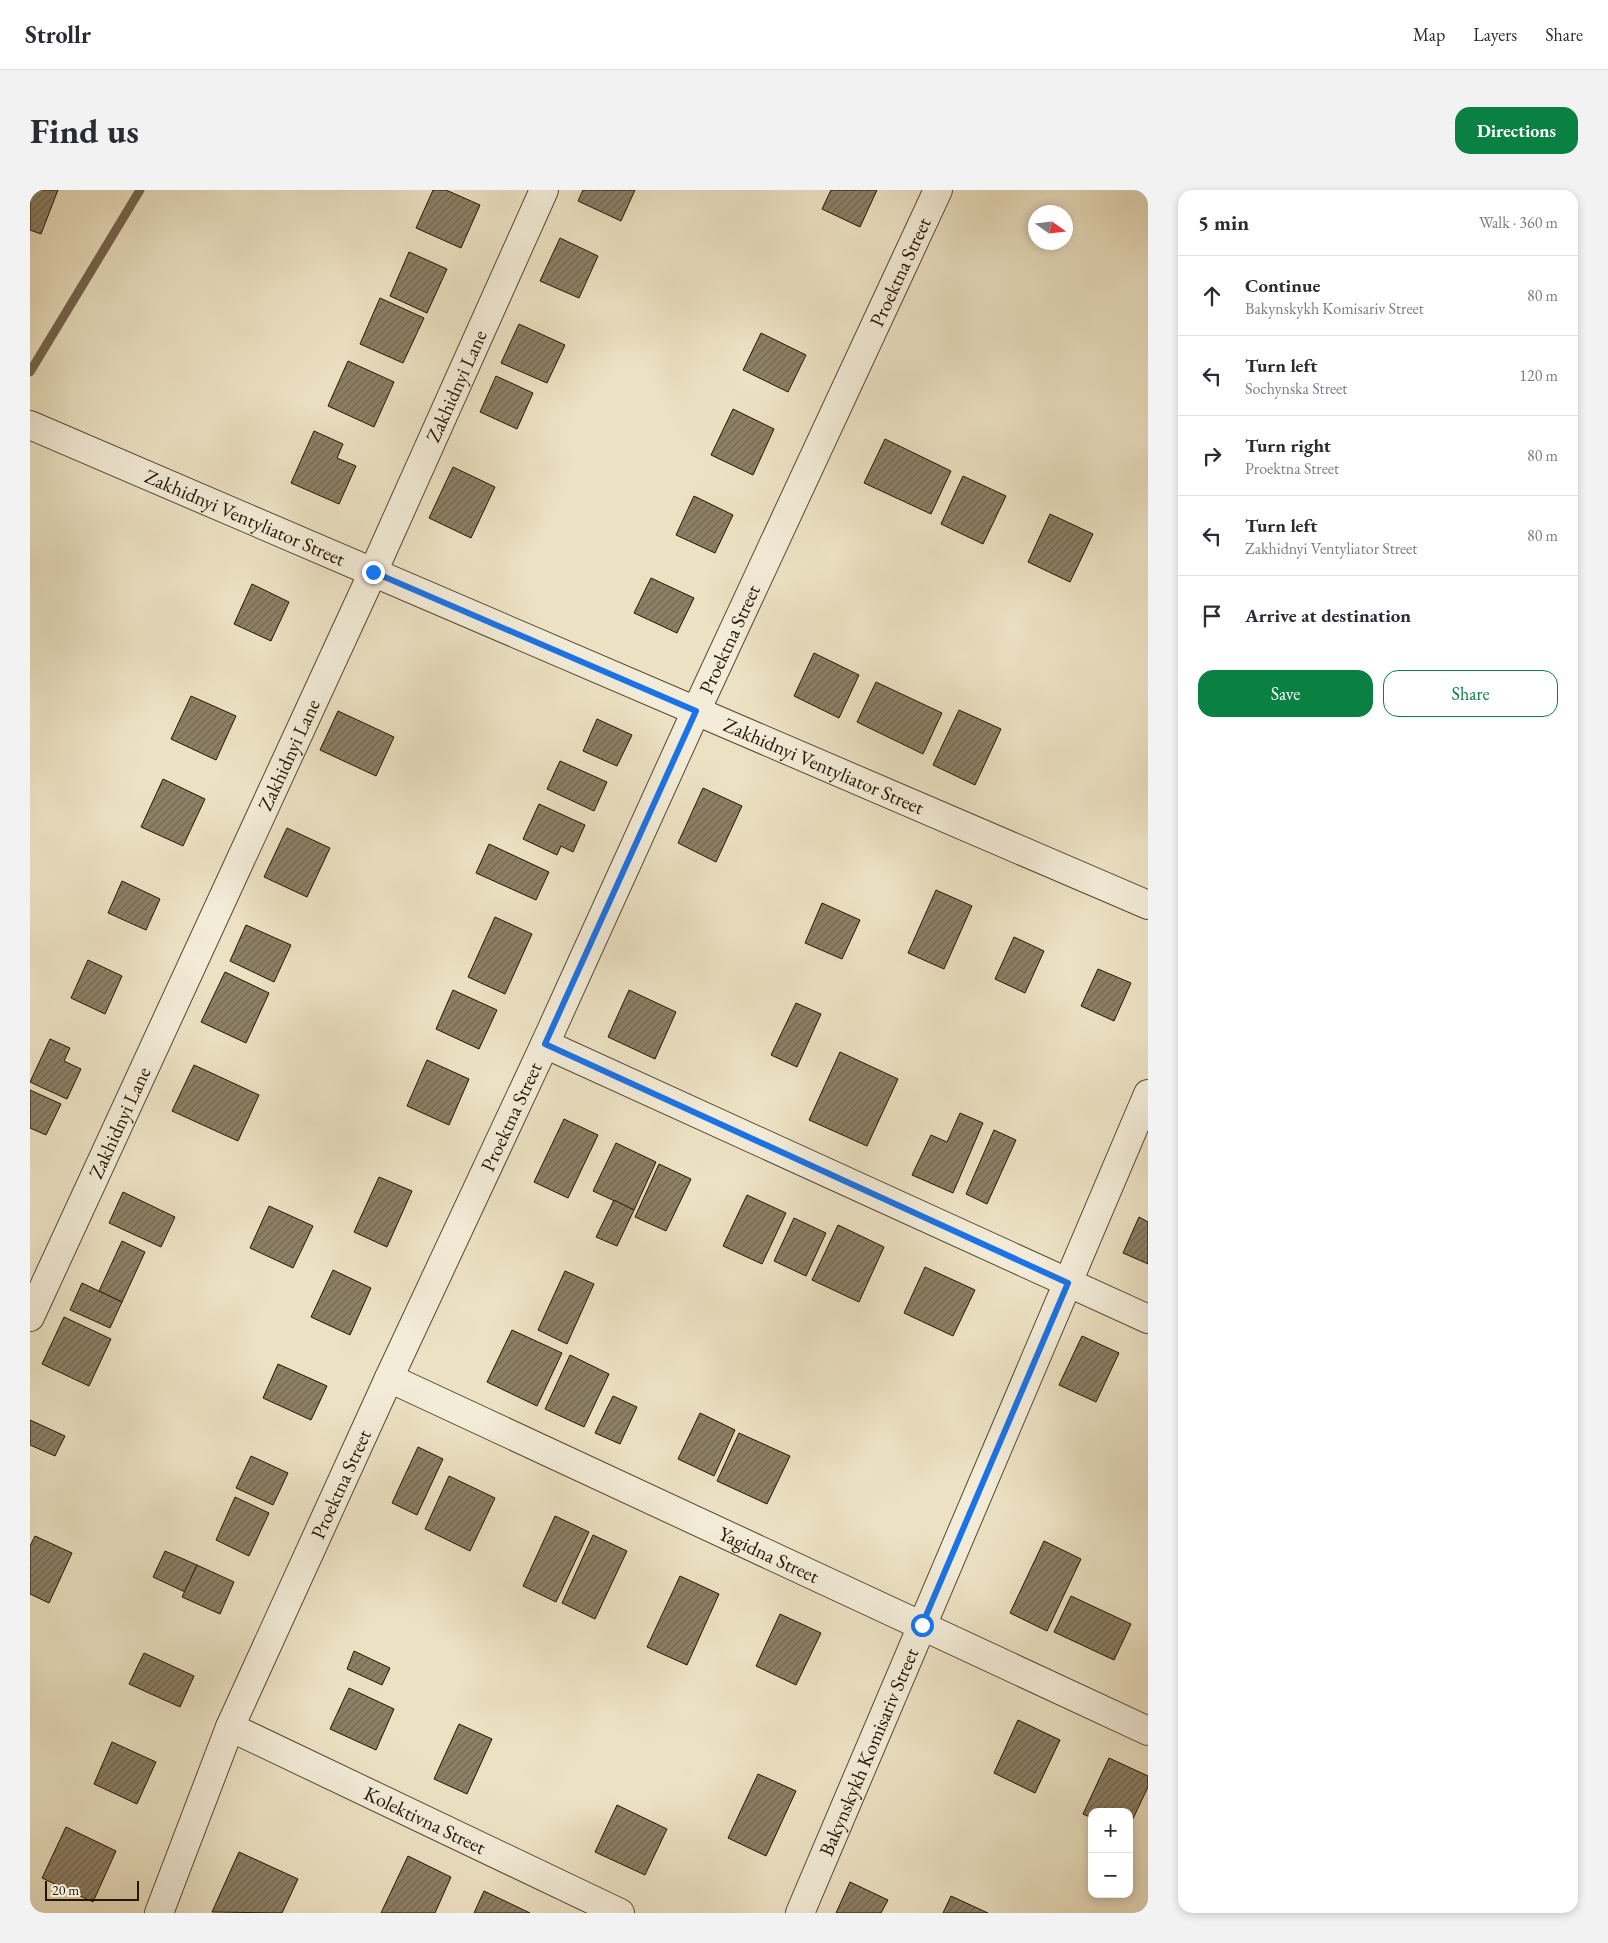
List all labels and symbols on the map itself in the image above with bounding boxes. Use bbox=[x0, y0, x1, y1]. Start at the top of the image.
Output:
north arrow bbox=[1028, 205, 1073, 250]
street label: Proektna Street bbox=[863, 212, 937, 331]
street label: Zakhidnyi Lane bbox=[420, 326, 493, 446]
street label: Zakhidnyi Ventyliator Street bbox=[141, 463, 350, 572]
route end bbox=[362, 561, 385, 584]
street label: Proektna Street bbox=[693, 580, 766, 698]
street label: Zakhidnyi Lane bbox=[252, 695, 326, 815]
street label: Zakhidnyi Ventyliator Street bbox=[720, 711, 929, 821]
street label: Proektna Street bbox=[474, 1057, 548, 1176]
street label: Zakhidnyi Lane bbox=[83, 1062, 157, 1183]
street label: Proektna Street bbox=[304, 1425, 377, 1543]
street label: Yagidna Street bbox=[715, 1520, 824, 1590]
route start bbox=[911, 1614, 934, 1637]
street label: Bakynskykh Komisariv Street bbox=[813, 1643, 924, 1860]
street label: Kolektivna Street bbox=[360, 1780, 491, 1860]
scale bar bbox=[45, 1878, 139, 1901]

